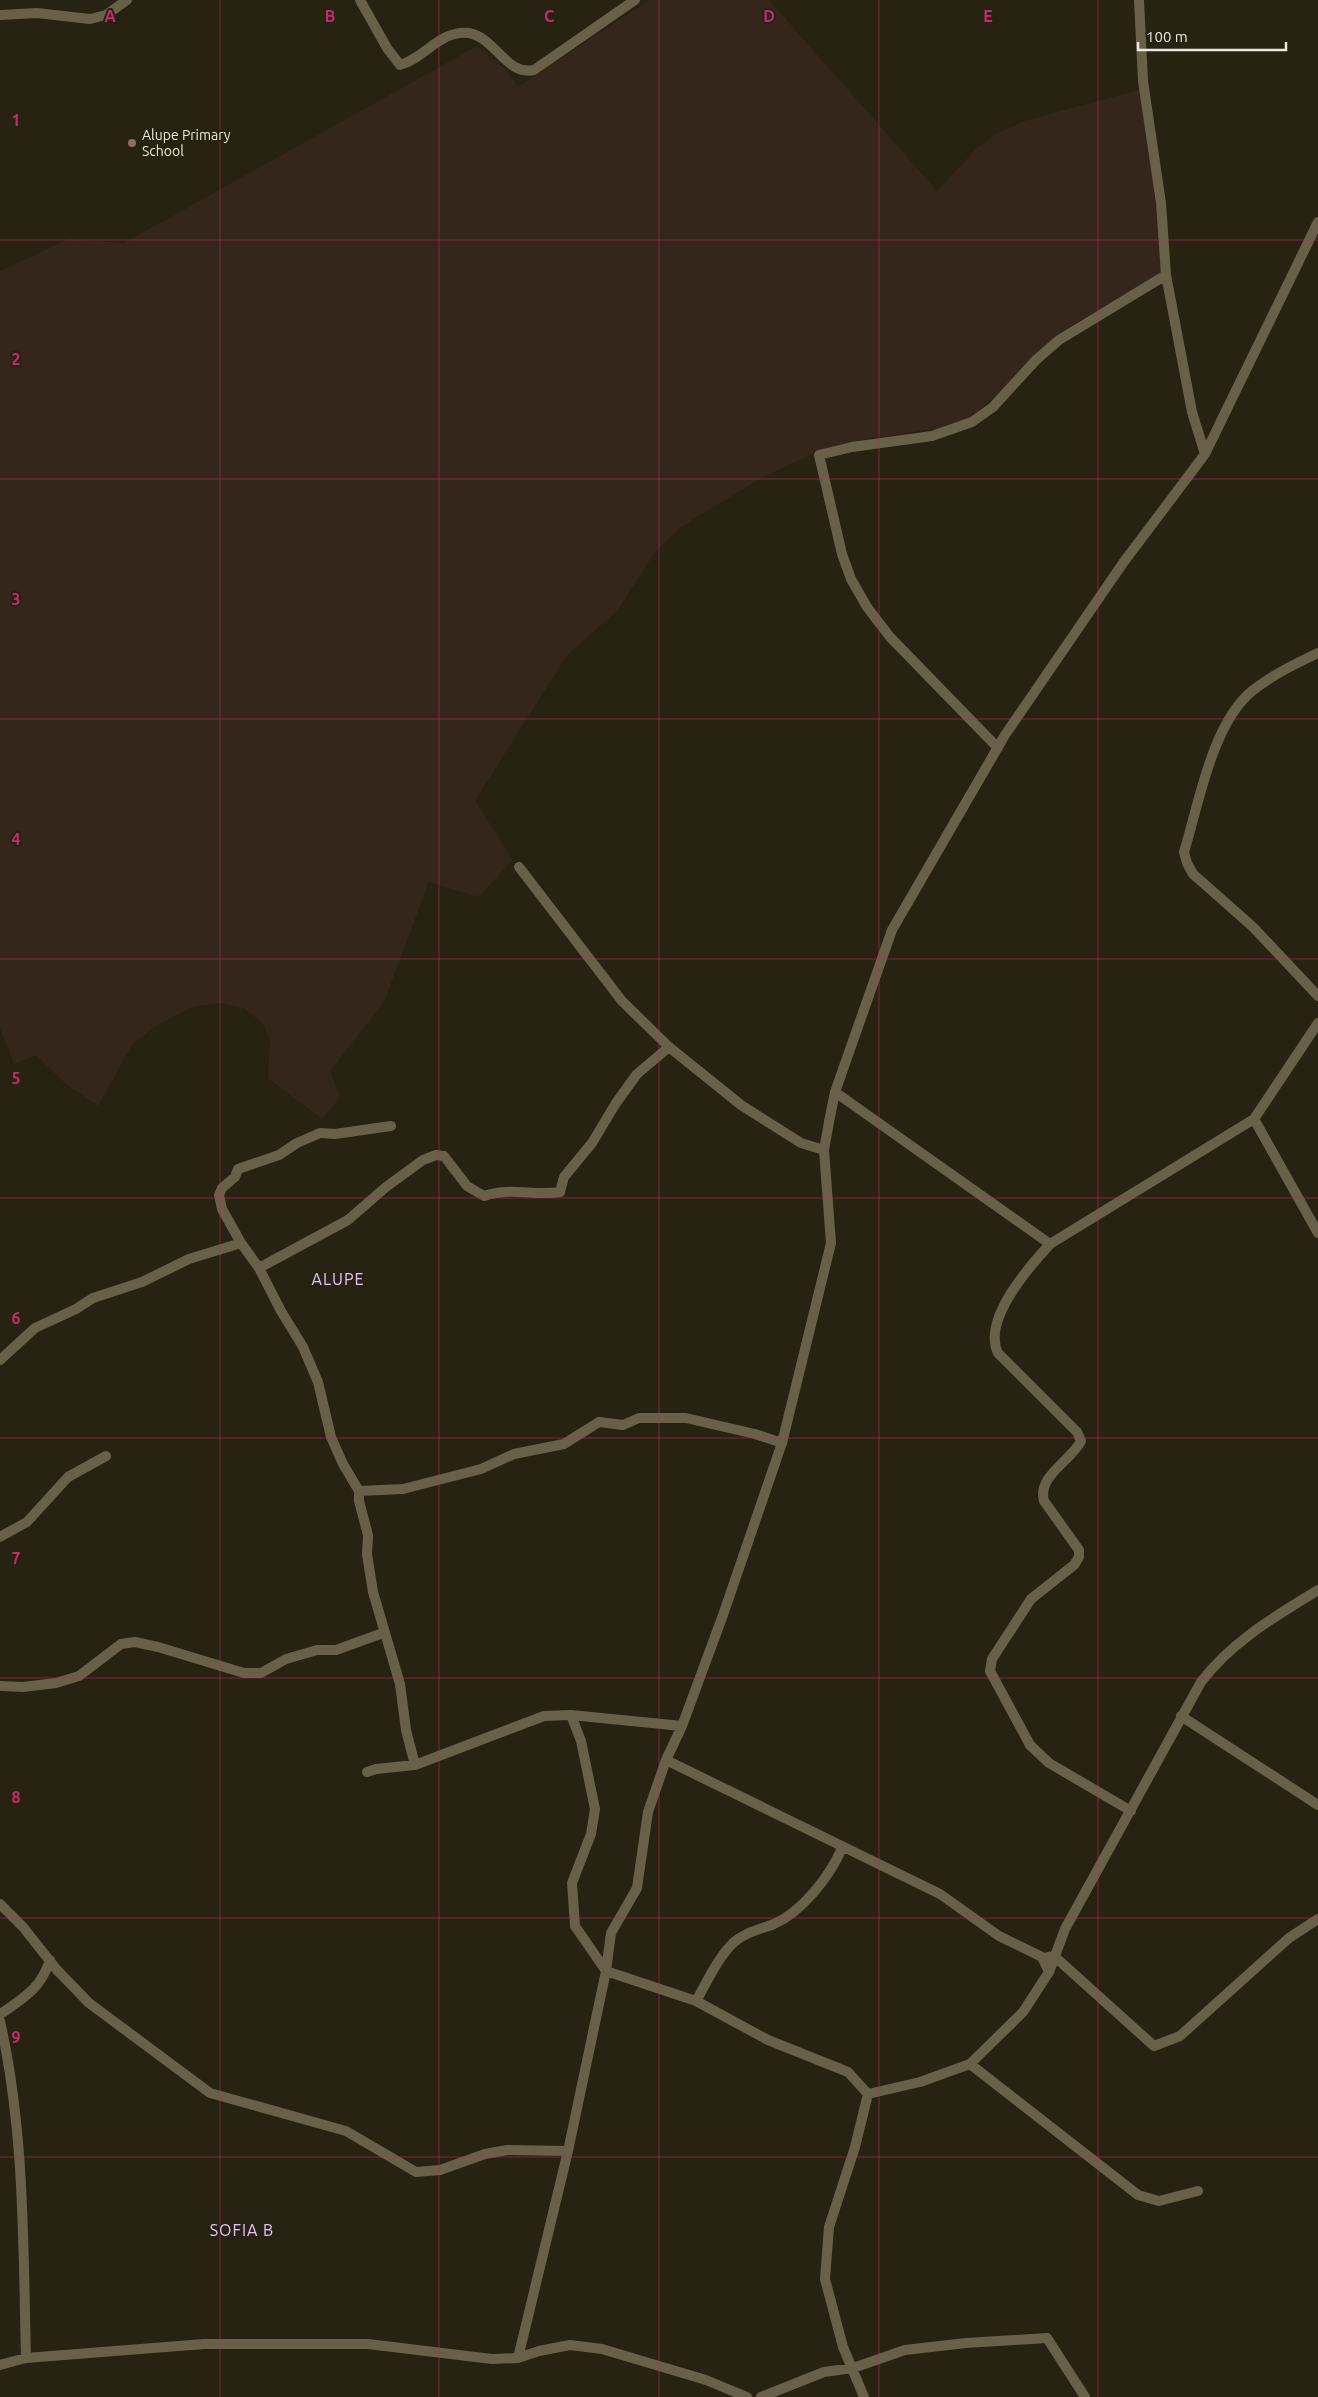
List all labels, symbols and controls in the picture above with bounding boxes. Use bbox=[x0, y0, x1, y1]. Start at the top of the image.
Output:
text: A bbox=[104, 7, 116, 25]
text: B bbox=[325, 7, 335, 25]
text: C bbox=[544, 7, 554, 25]
text: D bbox=[763, 7, 775, 25]
text: E bbox=[983, 7, 993, 25]
scale bar bbox=[1138, 20, 1286, 52]
text: 100 m bbox=[1146, 28, 1188, 45]
text: 1 bbox=[11, 111, 21, 129]
place label: Alupe Primary School bbox=[142, 127, 231, 159]
marker: Alupe Primary School bbox=[126, 137, 138, 149]
text: 2 bbox=[11, 350, 21, 368]
text: 3 bbox=[11, 590, 21, 608]
text: 4 bbox=[11, 830, 21, 848]
text: 5 bbox=[11, 1069, 21, 1087]
district label: ALUPE bbox=[312, 1270, 364, 1288]
text: 6 bbox=[11, 1309, 21, 1327]
text: 7 bbox=[11, 1549, 21, 1567]
text: 8 bbox=[11, 1788, 21, 1806]
text: 9 bbox=[11, 2028, 21, 2046]
district label: SOFIA B bbox=[210, 2221, 274, 2239]

